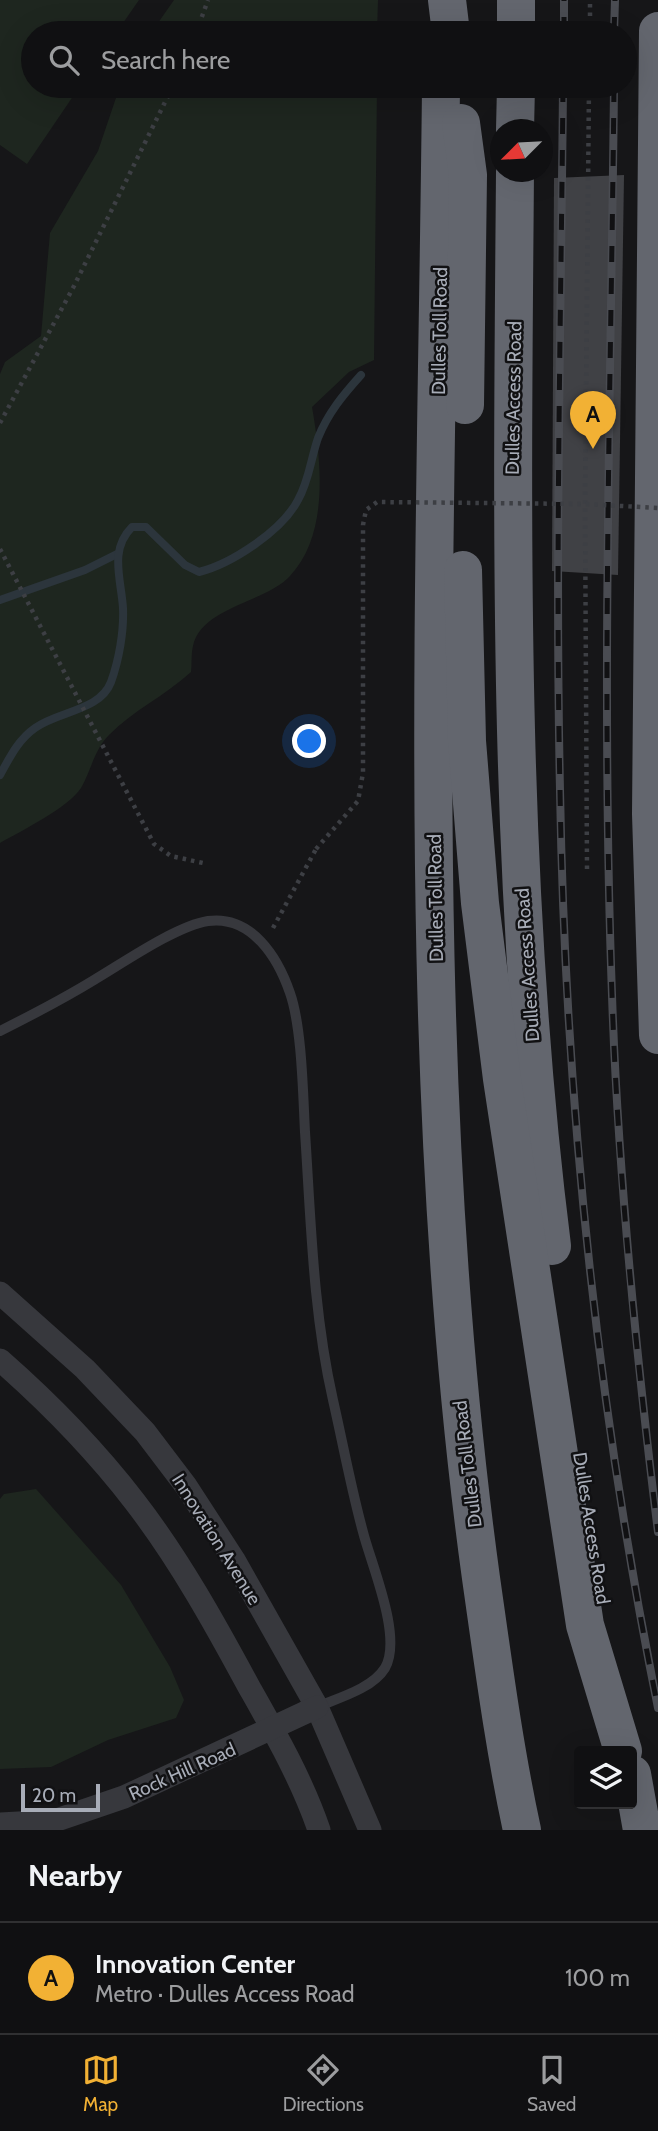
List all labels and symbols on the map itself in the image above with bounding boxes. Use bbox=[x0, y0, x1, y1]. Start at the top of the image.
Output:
north arrow bbox=[490, 119, 553, 182]
street label: Dulles Toll Road bbox=[427, 267, 452, 395]
street label: Dulles Access Road bbox=[501, 321, 526, 475]
pin: A bbox=[570, 391, 616, 449]
your location bbox=[292, 724, 326, 758]
street label: Dulles Toll Road bbox=[423, 834, 448, 962]
street label: Dulles Access Road bbox=[511, 887, 544, 1042]
street label: Dulles Toll Road bbox=[448, 1399, 487, 1529]
street label: Dulles Access Road bbox=[568, 1450, 615, 1606]
street label: Innovation Avenue bbox=[167, 1469, 266, 1609]
street label: Rock Hill Road bbox=[125, 1738, 239, 1805]
scale bar bbox=[21, 1781, 100, 1813]

